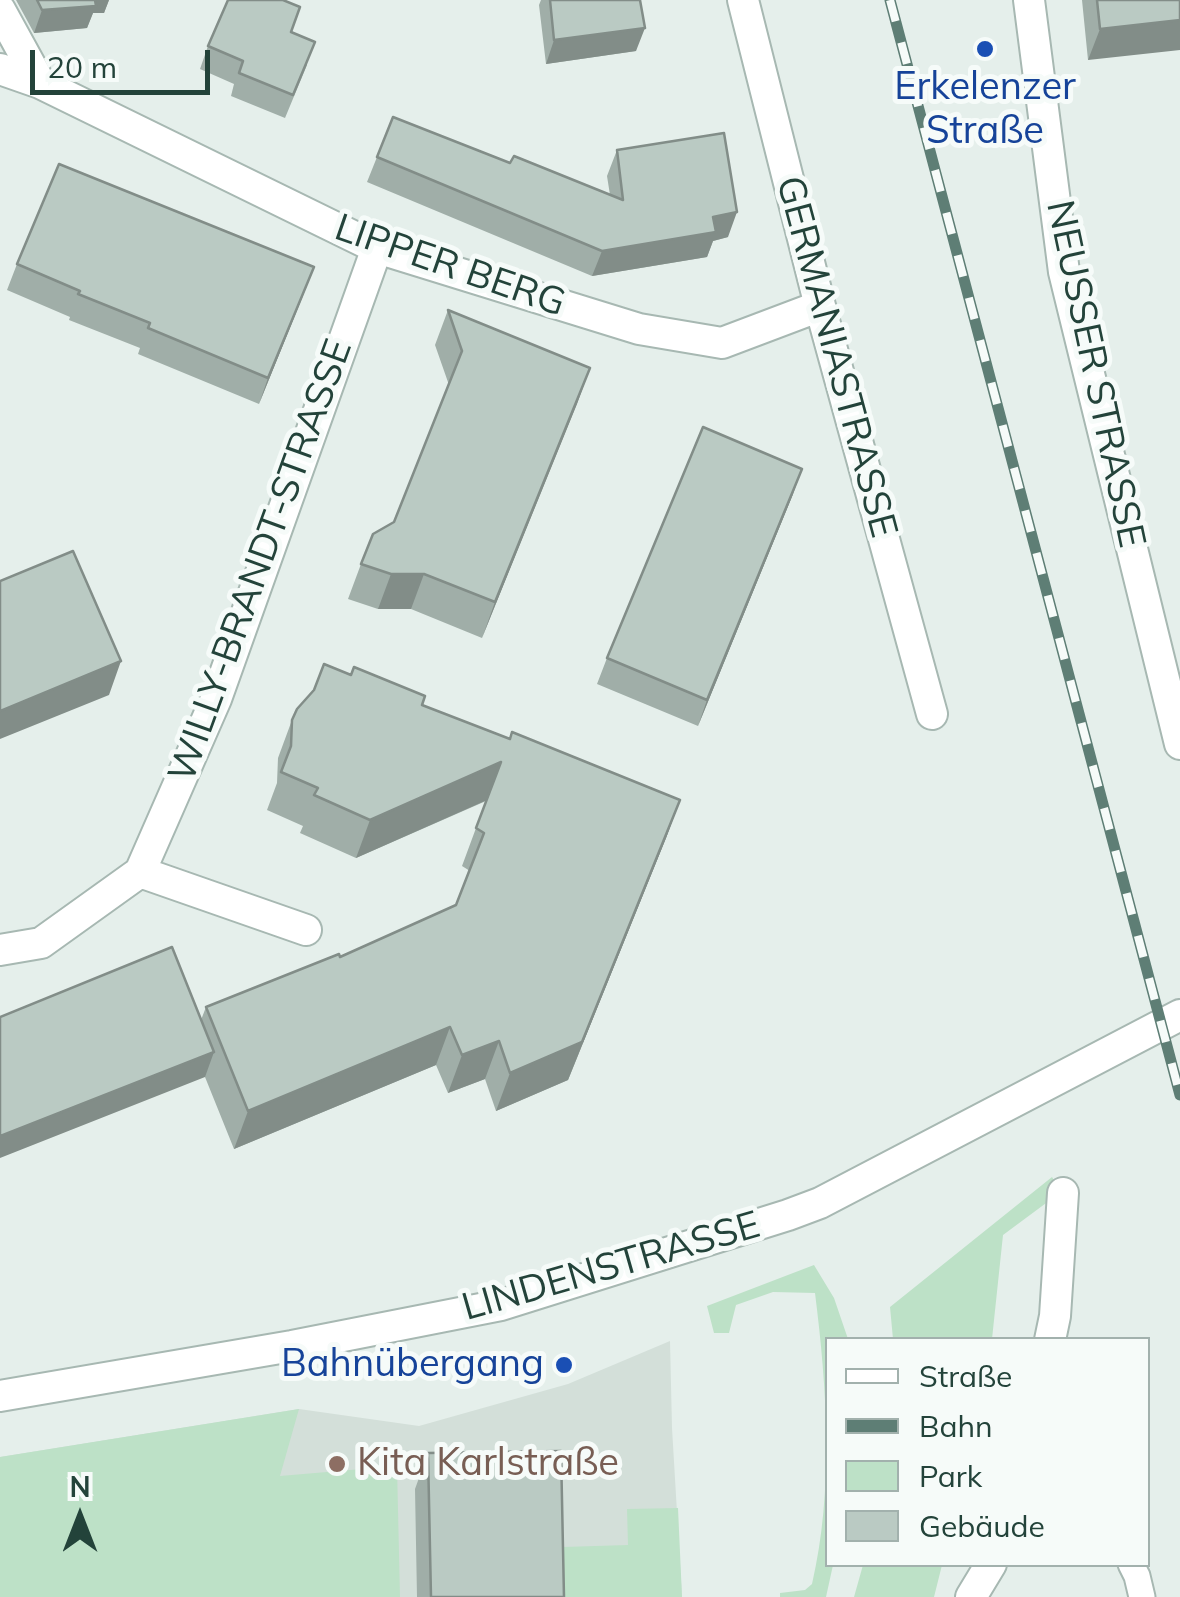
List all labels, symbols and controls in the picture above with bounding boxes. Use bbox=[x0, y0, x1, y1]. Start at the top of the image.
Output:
scale bar bbox=[35, 30, 215, 92]
marker: Erkelenzer Straße bbox=[974, 38, 996, 60]
text: 20 m bbox=[47, 48, 117, 86]
place label: Erkelenzer Straße bbox=[894, 65, 1076, 154]
street label: GERMANIASTRASSE bbox=[766, 171, 906, 543]
street label: NEUSSER STRASSE bbox=[1036, 196, 1154, 552]
street label: LIPPER BERG bbox=[329, 205, 571, 327]
street label: WILLY-BRANDT-STRASSE bbox=[160, 334, 362, 788]
street label: LINDENSTRASSE bbox=[457, 1203, 765, 1331]
legend bbox=[825, 1337, 1150, 1567]
place label: Bahnübergang bbox=[281, 1342, 544, 1388]
marker: Bahnübergang bbox=[553, 1354, 575, 1376]
text: Straße bbox=[919, 1357, 1012, 1395]
text: Bahn bbox=[919, 1407, 993, 1445]
place label: Kita Karlstraße bbox=[357, 1441, 619, 1487]
marker: Kita Karlstraße bbox=[326, 1453, 348, 1475]
text: Park bbox=[919, 1457, 982, 1495]
north arrow bbox=[30, 1467, 130, 1567]
text: N bbox=[69, 1469, 91, 1504]
text: Gebäude bbox=[919, 1507, 1045, 1545]

